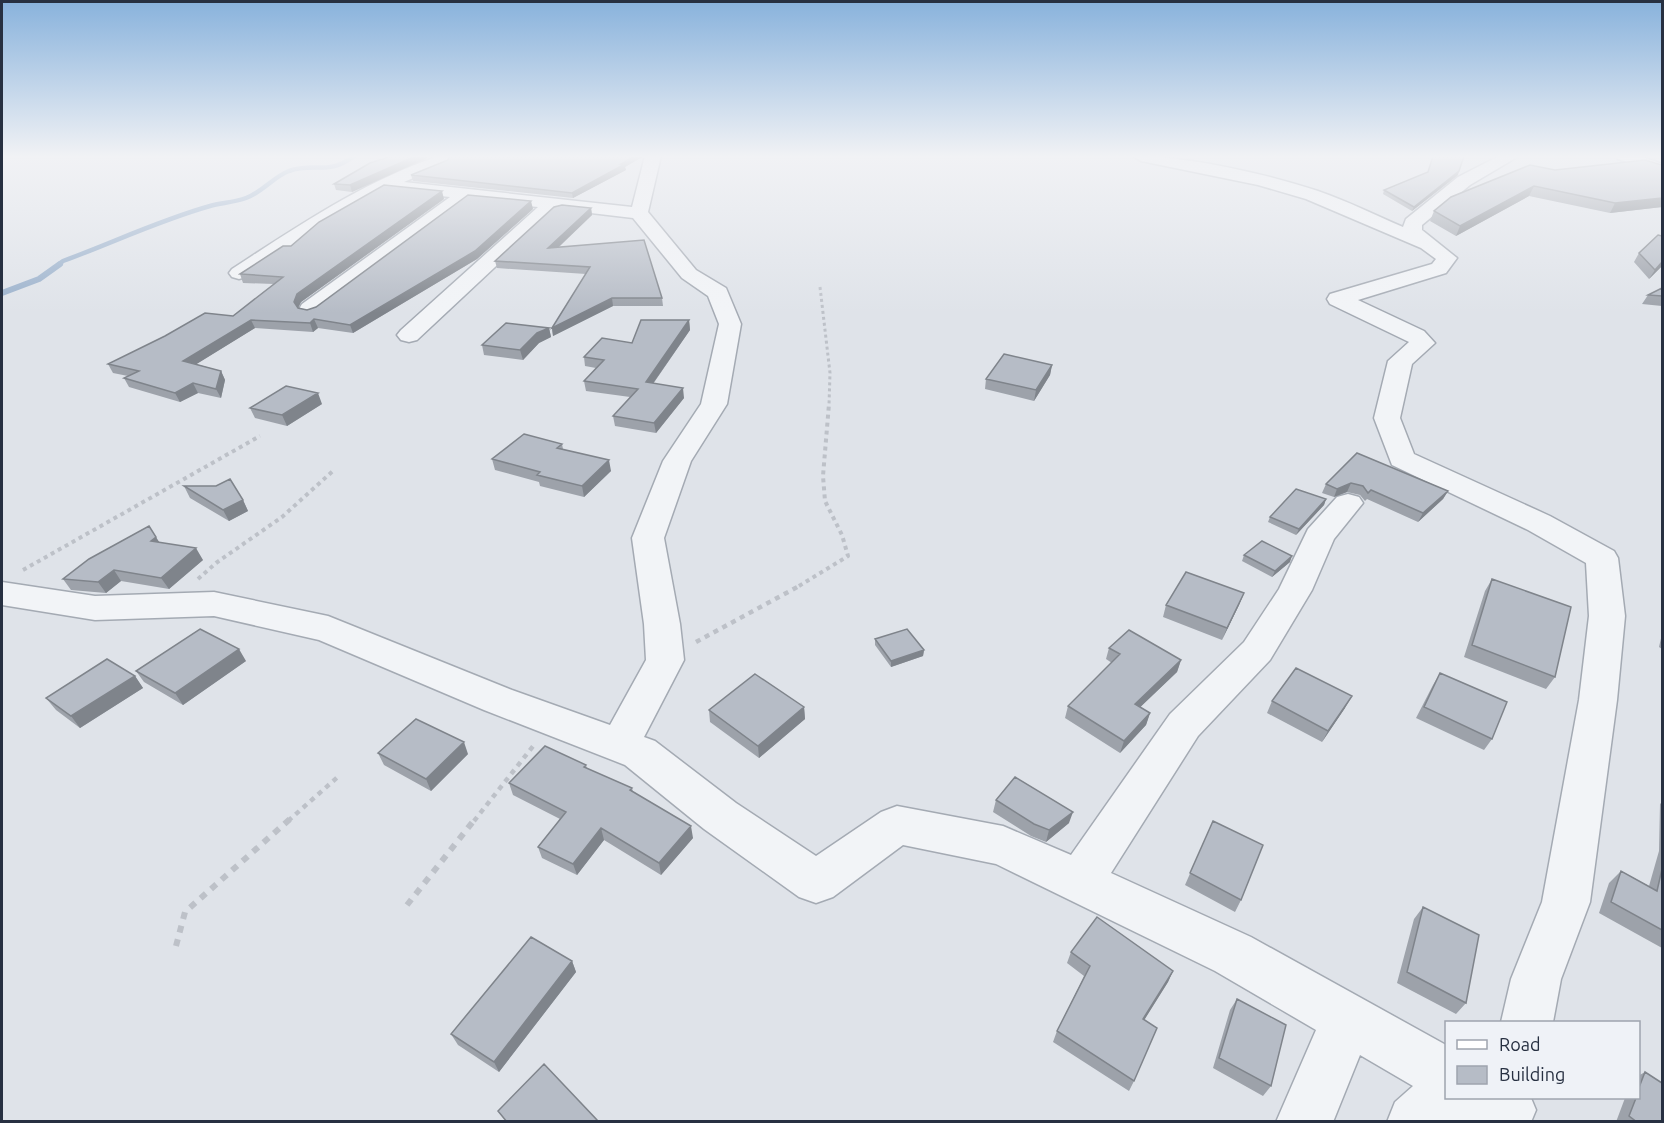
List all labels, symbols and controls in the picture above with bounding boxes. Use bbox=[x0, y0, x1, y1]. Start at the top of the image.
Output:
legend bbox=[1445, 1021, 1640, 1099]
text: Road bbox=[1499, 1034, 1541, 1054]
text: Building bbox=[1499, 1064, 1565, 1084]

